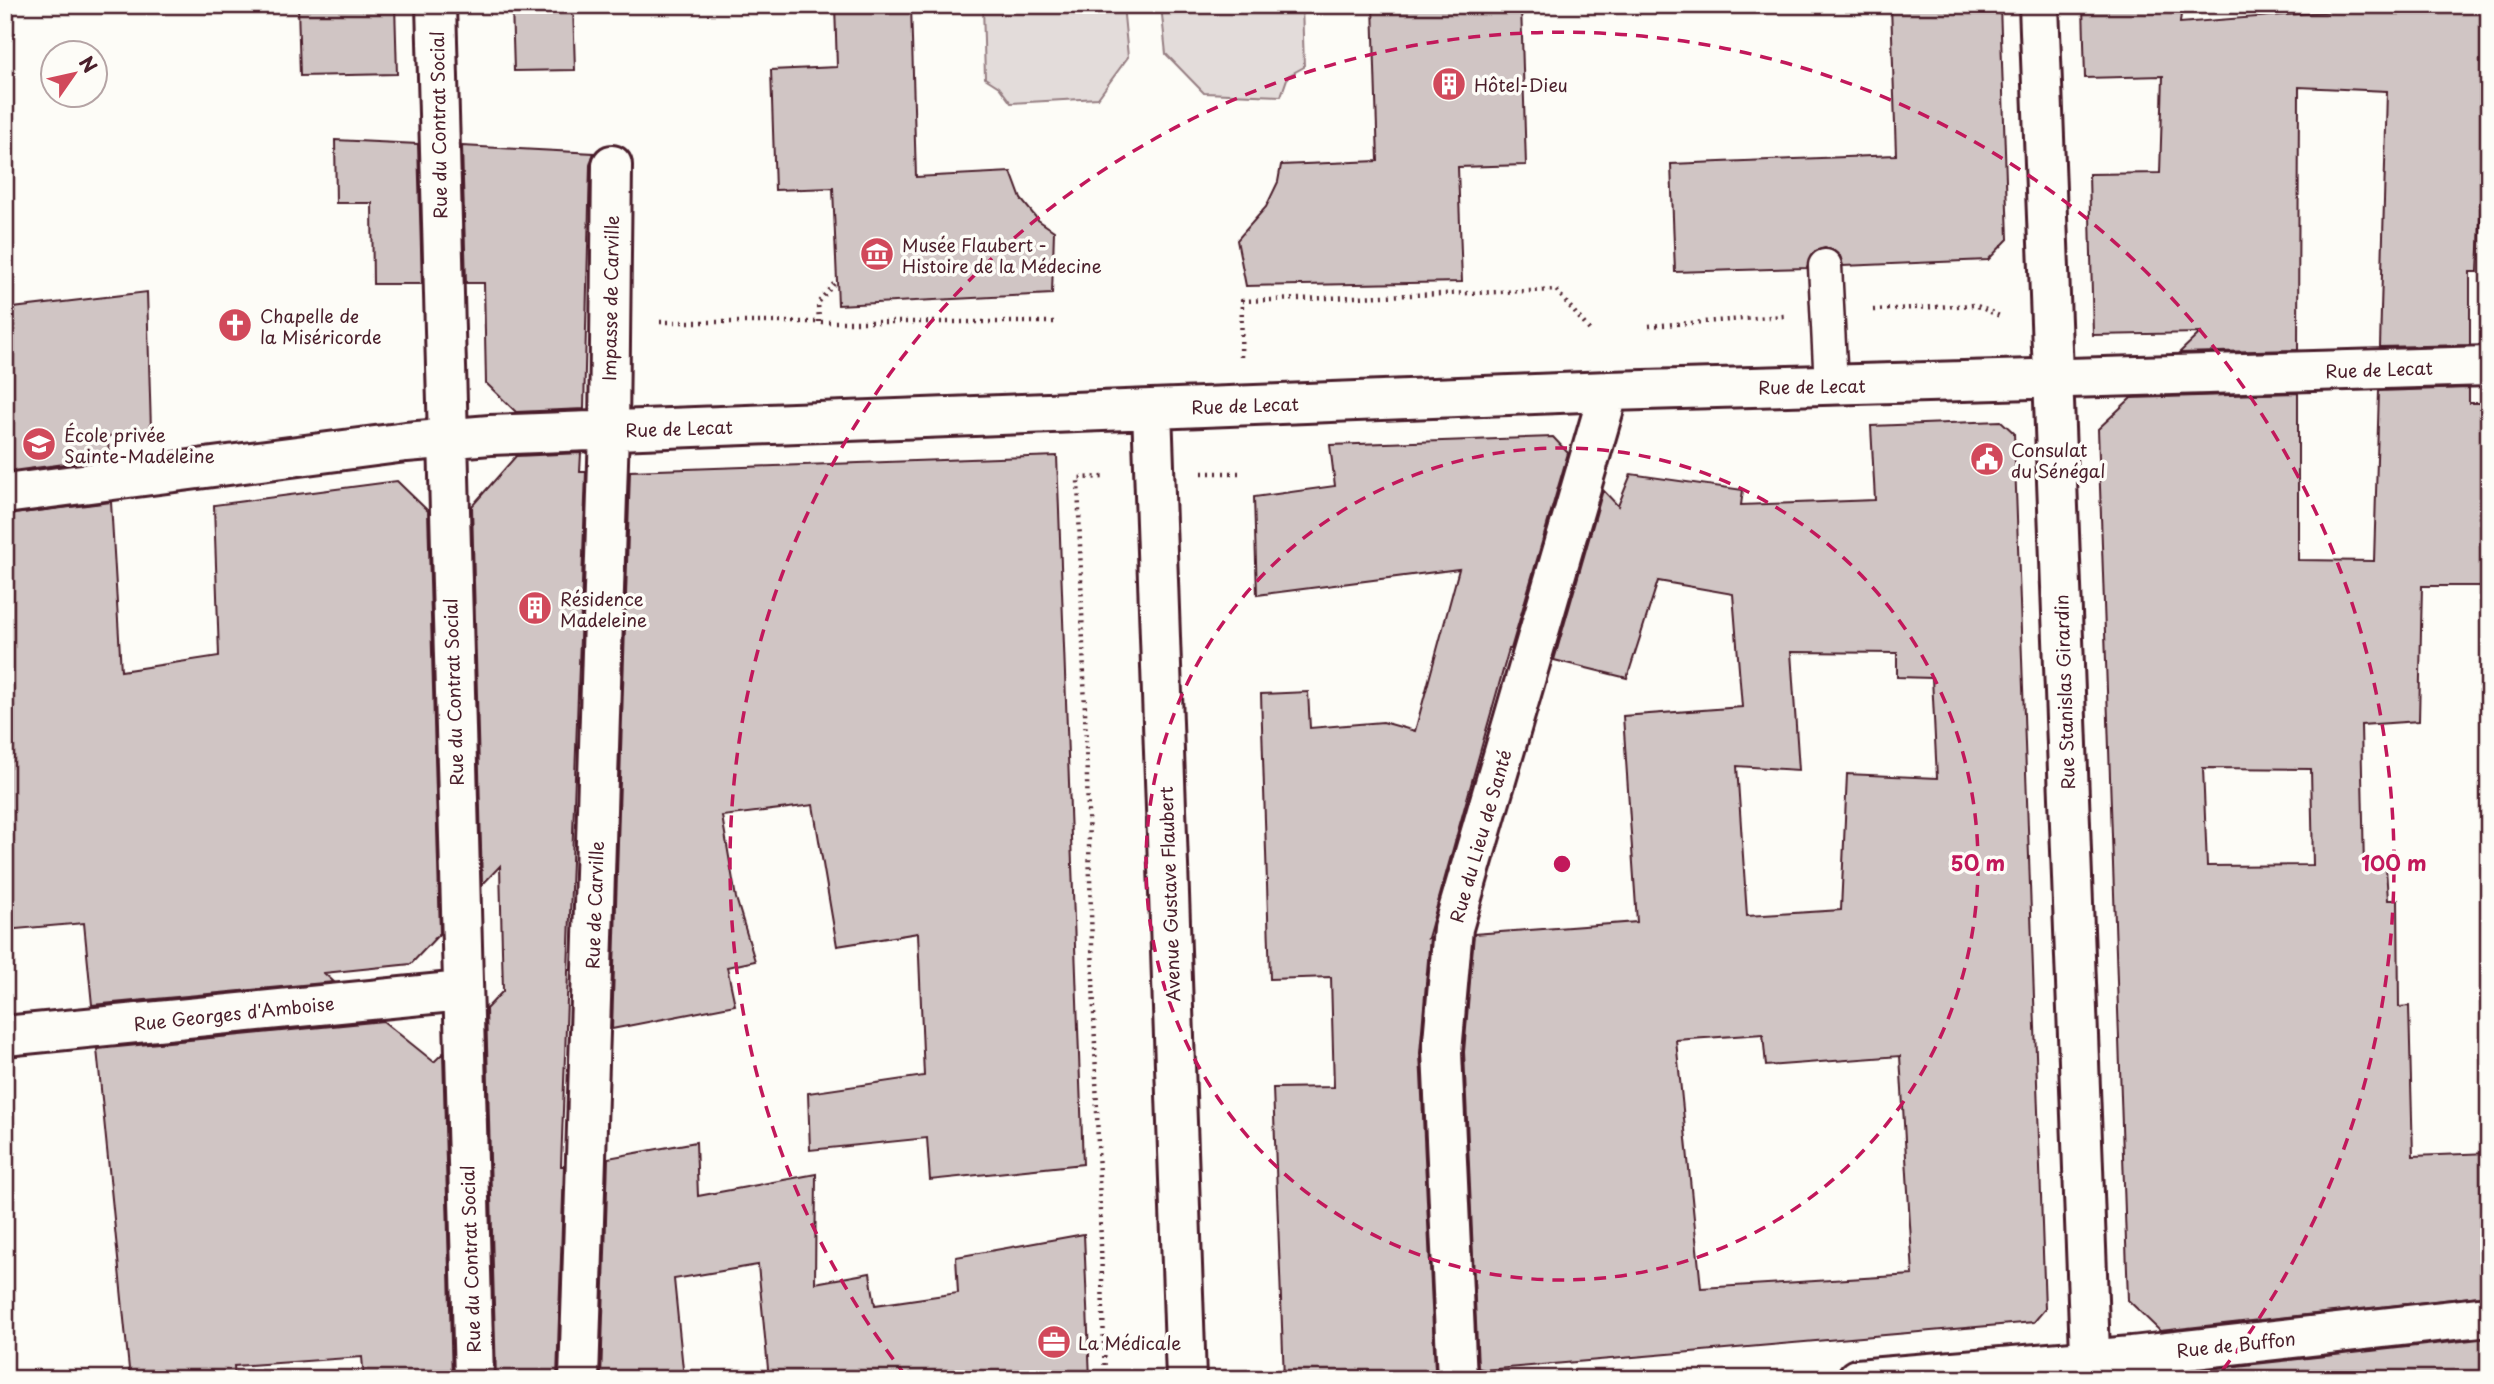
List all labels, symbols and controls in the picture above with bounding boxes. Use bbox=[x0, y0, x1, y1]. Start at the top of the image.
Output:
street label: Rue du Contrat Social bbox=[423, 31, 453, 219]
north arrow bbox=[38, 38, 108, 108]
text: N bbox=[73, 50, 105, 78]
building icon: Hôtel-Dieu bbox=[1430, 65, 1468, 103]
place label: Hôtel-Dieu bbox=[1474, 71, 1568, 98]
street label: Impasse de Carville bbox=[595, 215, 625, 381]
place label: Musée Flaubert - Histoire de la Médecine bbox=[902, 231, 1102, 279]
museum icon: Musée Flaubert - Histoire de la Médecine bbox=[858, 235, 896, 273]
place label: Chapelle de la Miséricorde bbox=[260, 302, 382, 350]
church icon: Chapelle de la Miséricorde bbox=[216, 306, 254, 344]
street label: Rue de Lecat bbox=[2325, 354, 2434, 384]
street label: Rue de Lecat bbox=[1758, 372, 1866, 400]
street label: Rue de Lecat bbox=[1191, 390, 1300, 420]
street label: Rue de Lecat bbox=[625, 413, 734, 443]
place label: École privée Sainte-Madeleine bbox=[64, 421, 215, 469]
school or university icon: École privée Sainte-Madeleine bbox=[20, 425, 58, 463]
place label: Consulat du Sénégal bbox=[2011, 436, 2105, 484]
public building icon: Consulat du Sénégal bbox=[1968, 440, 2006, 478]
place label: Résidence Madeleine bbox=[560, 585, 647, 633]
building icon: Résidence Madeleine bbox=[516, 589, 554, 627]
street label: Rue Stanislas Girardin bbox=[2047, 594, 2081, 790]
street label: Rue du Contrat Social bbox=[436, 598, 470, 786]
street label: Rue du Lieu de Santé bbox=[1442, 746, 1518, 926]
street label: Avenue Gustave Flaubert bbox=[1152, 786, 1186, 1002]
street label: Rue de Carville bbox=[578, 840, 610, 970]
text: 50 m bbox=[1951, 846, 2005, 878]
text: 100 m bbox=[2361, 846, 2427, 878]
centre of rings bbox=[1550, 852, 1574, 876]
street label: Rue Georges d'Amboise bbox=[132, 989, 336, 1037]
street label: Rue du Contrat Social bbox=[453, 1165, 487, 1353]
office icon: La Médicale bbox=[1035, 1323, 1073, 1361]
street label: Rue de Buffon bbox=[2175, 1324, 2297, 1364]
place label: La Médicale bbox=[1078, 1329, 1181, 1356]

